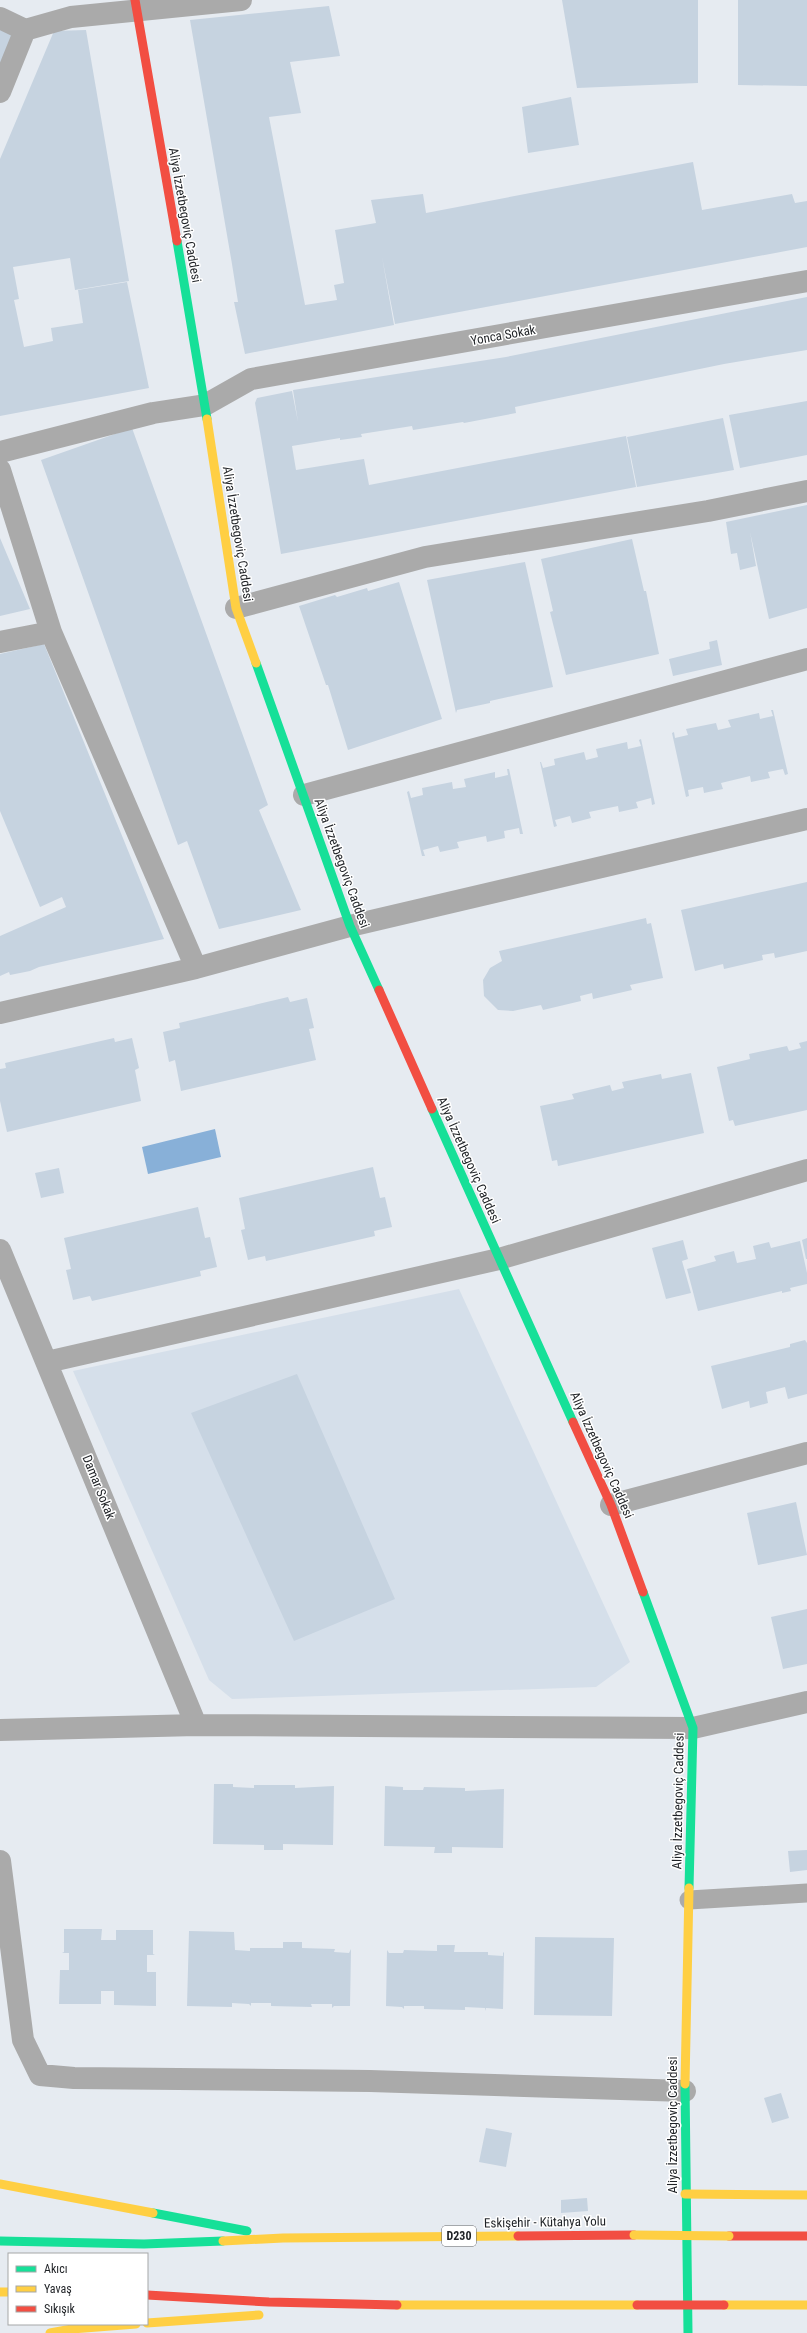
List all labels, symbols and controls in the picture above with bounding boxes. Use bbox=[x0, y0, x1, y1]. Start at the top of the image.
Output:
street label: Aliya İzzetbegoviç Caddesi bbox=[166, 146, 204, 284]
street label: Yonca Sokak bbox=[469, 322, 537, 348]
street label: Aliya İzzetbegoviç Caddesi bbox=[220, 465, 256, 603]
street label: Aliya İzzetbegoviç Caddesi bbox=[312, 796, 372, 930]
street label: Aliya İzzetbegoviç Caddesi bbox=[434, 1094, 504, 1226]
street label: Aliya İzzetbegoviç Caddesi bbox=[567, 1389, 637, 1521]
street label: Damar Sokak bbox=[79, 1453, 119, 1521]
street label: Aliya İzzetbegoviç Caddesi bbox=[669, 1732, 687, 1870]
street label: Aliya İzzetbegoviç Caddesi bbox=[665, 2057, 680, 2193]
street label: Eskişehir - Kütahya Yolu bbox=[484, 2213, 606, 2231]
road number: D230 bbox=[442, 2226, 476, 2246]
legend bbox=[8, 2253, 148, 2325]
text: Akıcı bbox=[44, 2262, 68, 2276]
text: Yavaş bbox=[44, 2282, 72, 2296]
text: Sıkışık bbox=[44, 2302, 76, 2316]

